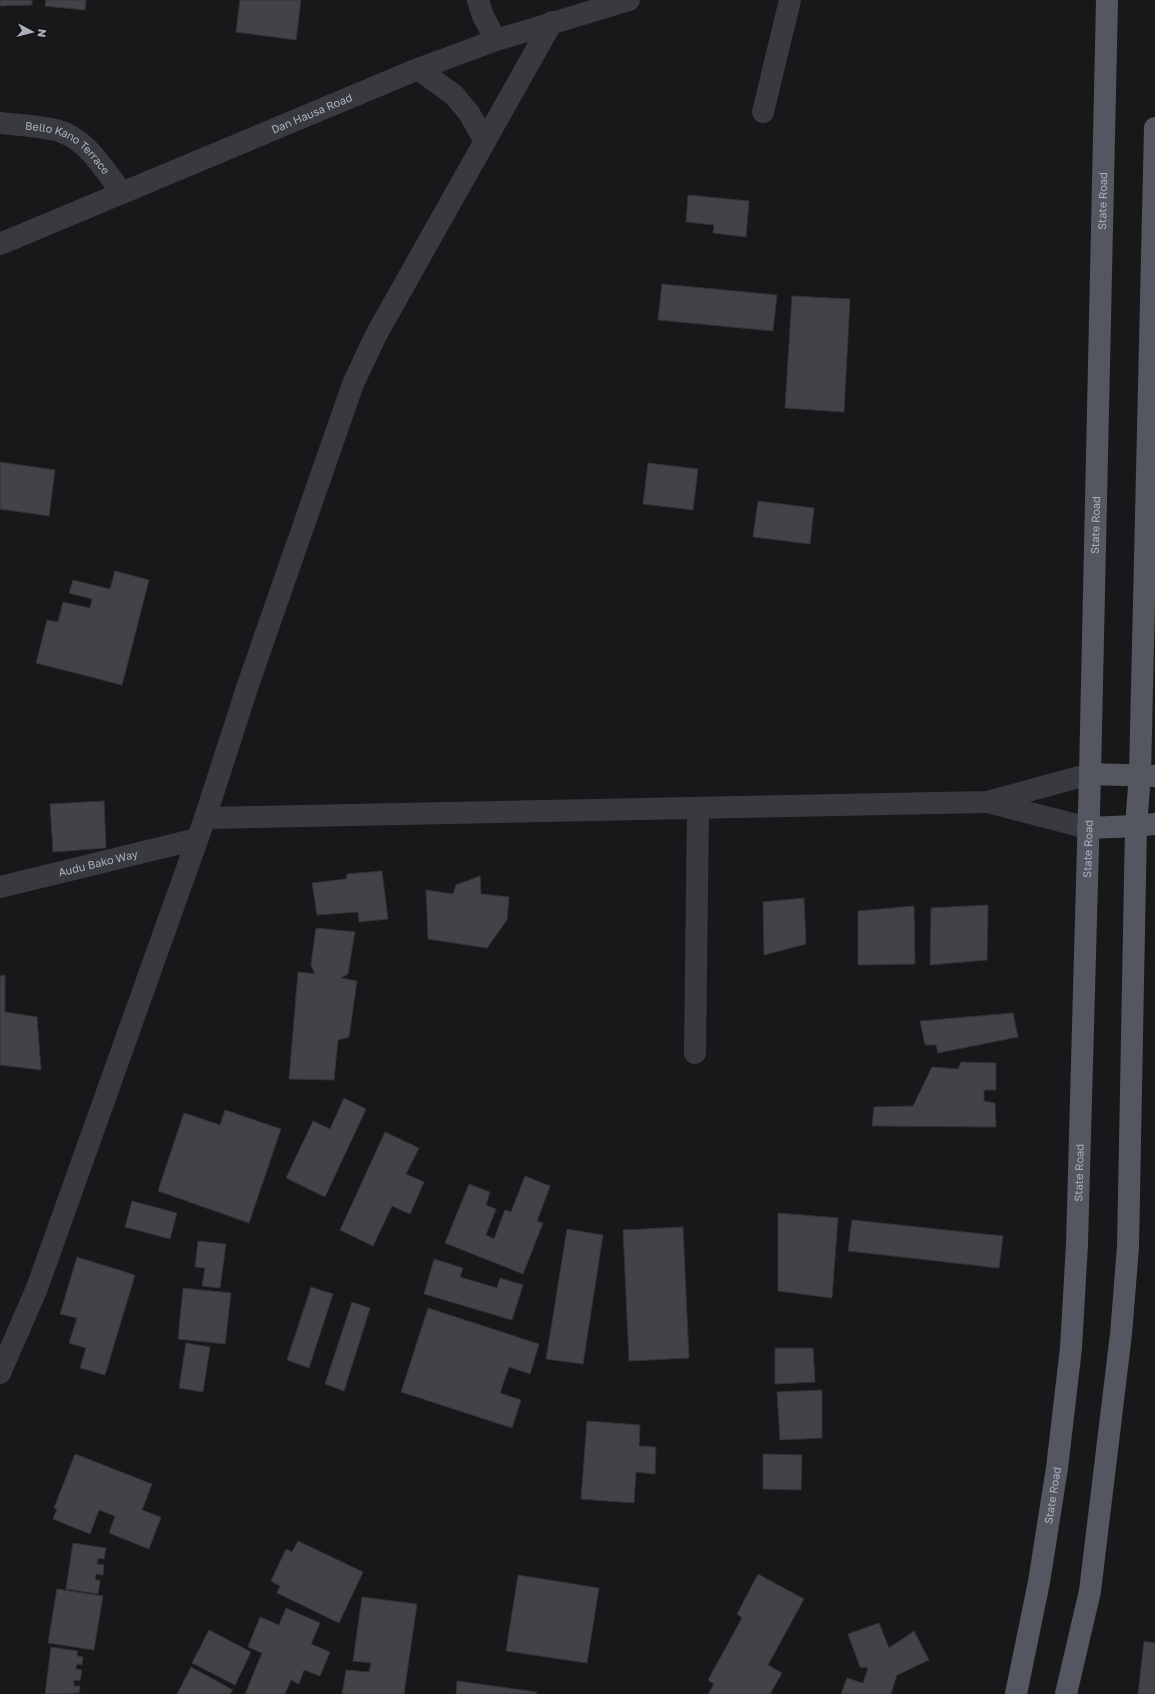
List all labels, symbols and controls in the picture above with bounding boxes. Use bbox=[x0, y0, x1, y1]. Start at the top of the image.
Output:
north arrow bbox=[12, 12, 52, 52]
text: N bbox=[35, 28, 49, 38]
street label: Dan Hausa Road bbox=[269, 90, 354, 136]
street label: Bello Kano Terrace bbox=[25, 118, 113, 176]
street label: State Road bbox=[1095, 172, 1109, 230]
street label: State Road bbox=[1088, 496, 1102, 554]
street label: State Road bbox=[1080, 820, 1095, 878]
street label: Audu Bako Way bbox=[57, 847, 139, 879]
street label: State Road bbox=[1071, 1144, 1086, 1202]
street label: State Road bbox=[1041, 1466, 1063, 1525]

